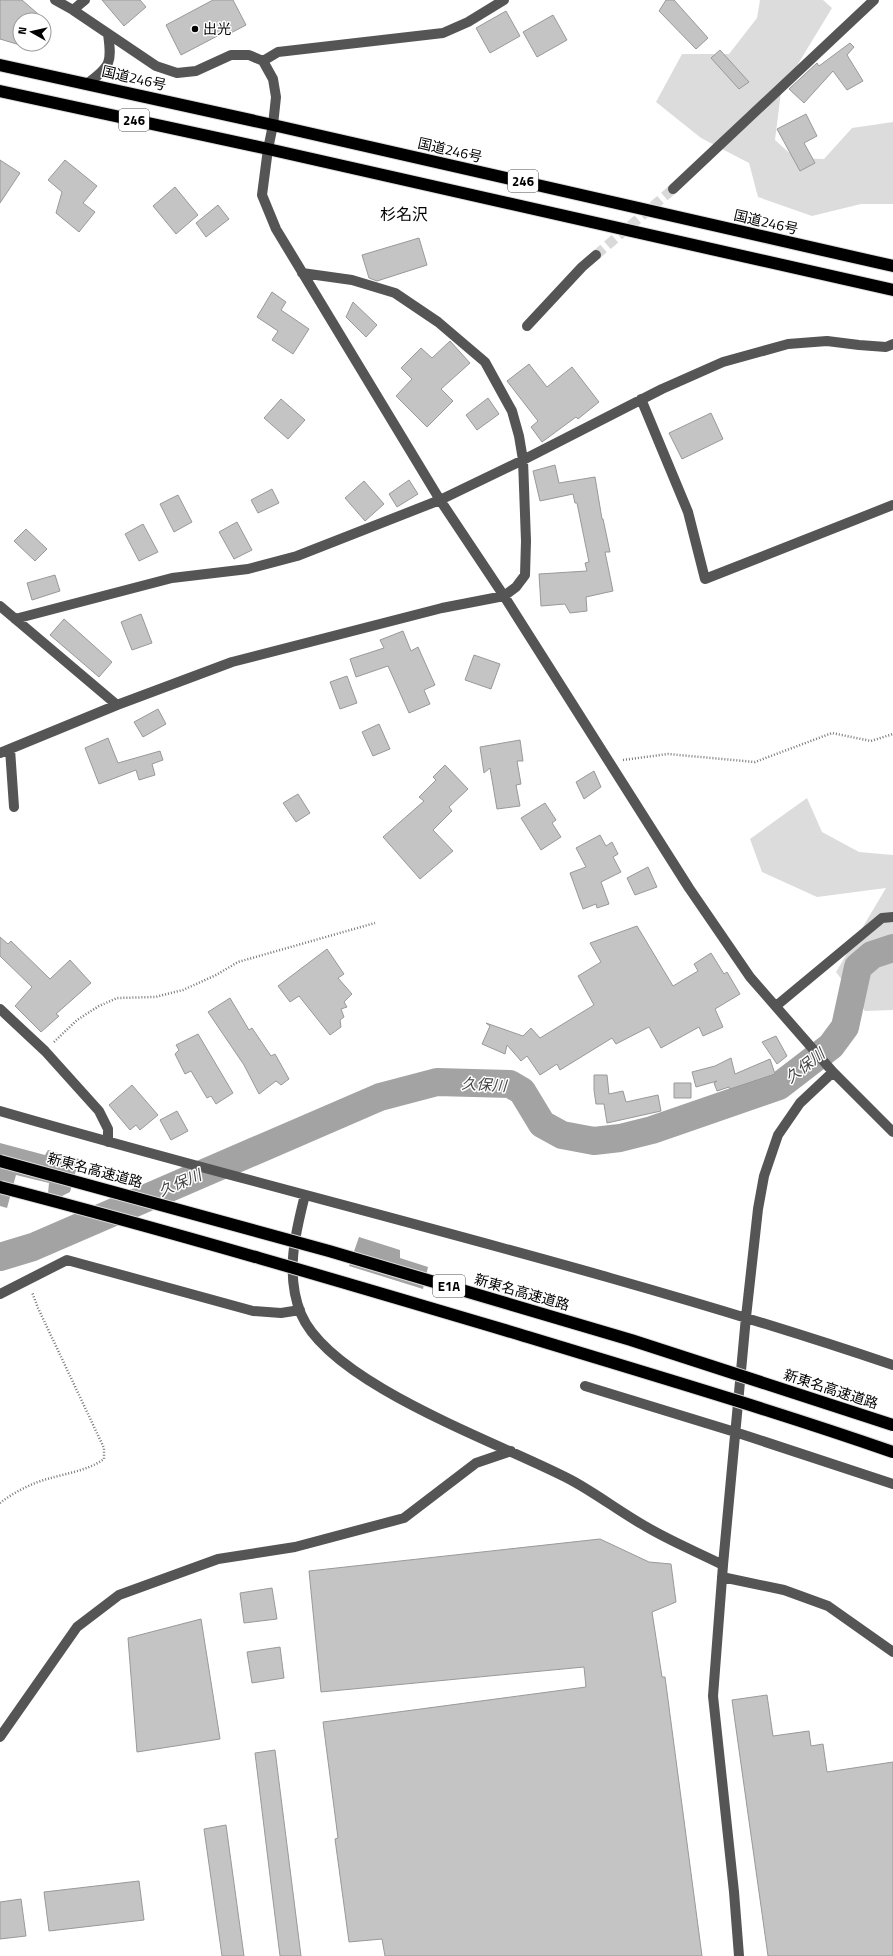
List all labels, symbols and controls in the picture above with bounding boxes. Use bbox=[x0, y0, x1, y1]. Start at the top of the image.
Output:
north arrow bbox=[12, 12, 52, 52]
place label: 出光 bbox=[203, 18, 231, 39]
marker: 出光 bbox=[190, 24, 200, 34]
text: N bbox=[14, 26, 31, 35]
street label: 国道246号 bbox=[100, 60, 168, 95]
road number: 246 bbox=[119, 109, 149, 131]
street label: 国道246号 bbox=[416, 132, 484, 167]
road number: 246 bbox=[508, 170, 538, 192]
district label: 杉名沢 bbox=[380, 202, 428, 226]
street label: 国道246号 bbox=[732, 204, 800, 239]
water label: 久保川 bbox=[780, 1041, 831, 1089]
water label: 久保川 bbox=[461, 1072, 509, 1097]
street label: 新東名高速道路 bbox=[45, 1147, 145, 1192]
water label: 久保川 bbox=[155, 1162, 207, 1202]
street label: 新東名高速道路 bbox=[472, 1268, 572, 1315]
road number: E1A bbox=[433, 1275, 465, 1297]
street label: 新東名高速道路 bbox=[781, 1363, 881, 1414]

